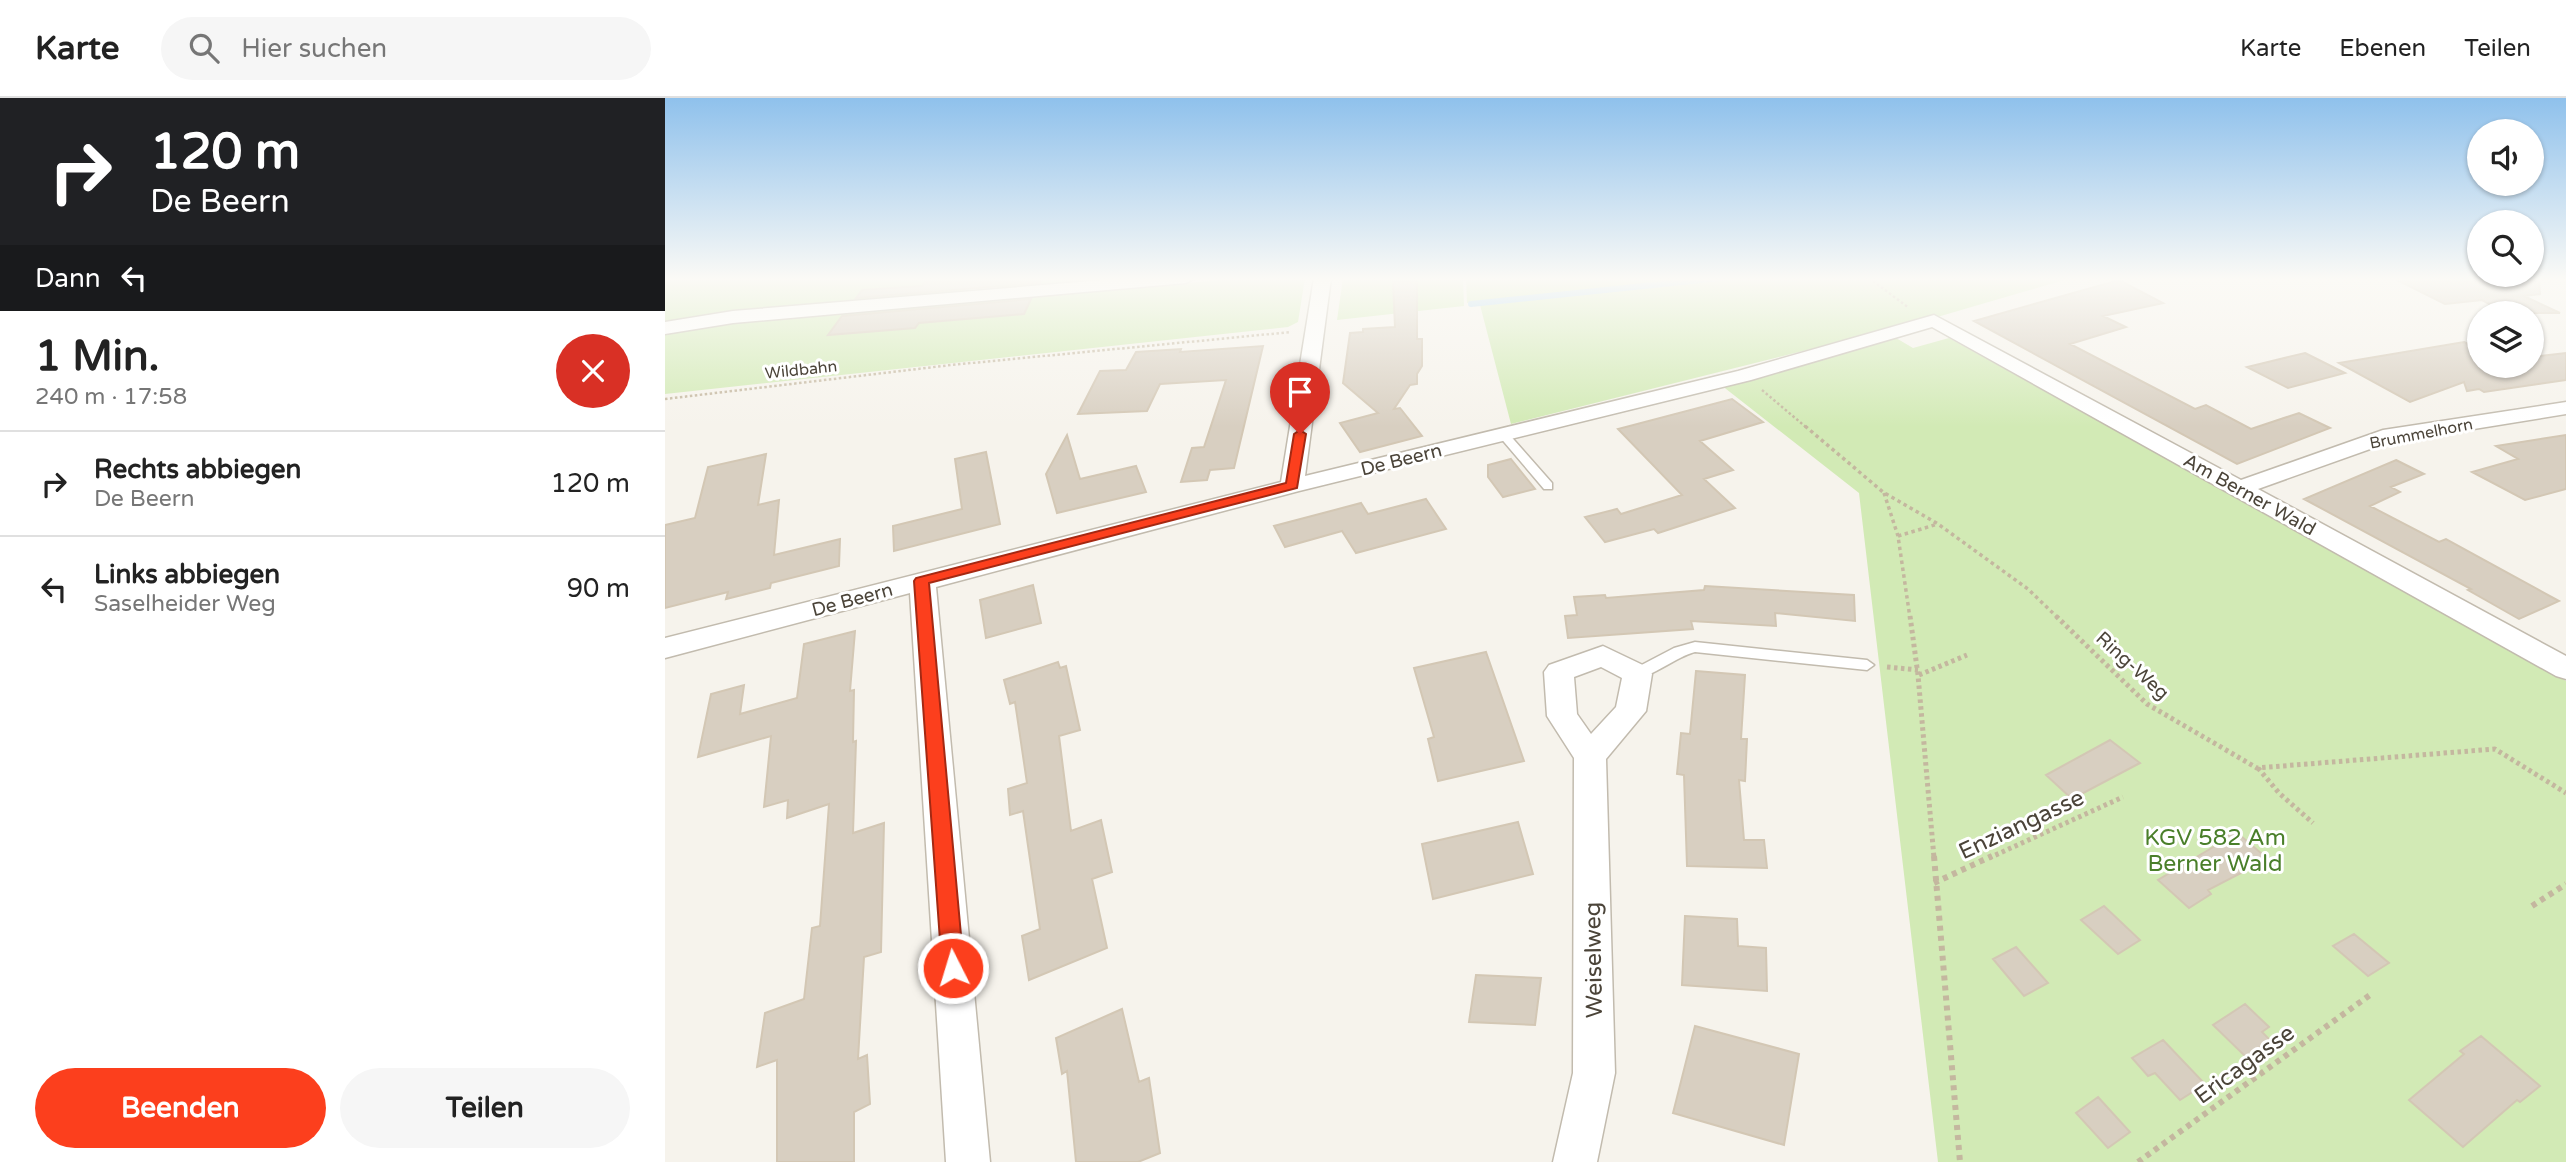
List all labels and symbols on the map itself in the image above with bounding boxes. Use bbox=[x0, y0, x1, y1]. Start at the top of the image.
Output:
street label: Wildbahn bbox=[764, 356, 838, 384]
pin bbox=[1270, 362, 1330, 434]
street label: Brummelhorn bbox=[2368, 414, 2474, 454]
street label: De Beern bbox=[1358, 439, 1444, 481]
street label: Am Berner Wald bbox=[2179, 449, 2320, 540]
street label: De Beern bbox=[809, 579, 895, 621]
street label: Ring-Weg bbox=[2091, 627, 2173, 704]
street label: Enziangasse bbox=[1954, 784, 2089, 866]
park label: KGV 582 Am Berner Wald bbox=[2144, 824, 2286, 878]
street label: Weiselweg bbox=[1579, 902, 1609, 1018]
position arrow bbox=[916, 931, 990, 1005]
street label: Ericagasse bbox=[2189, 1019, 2300, 1110]

